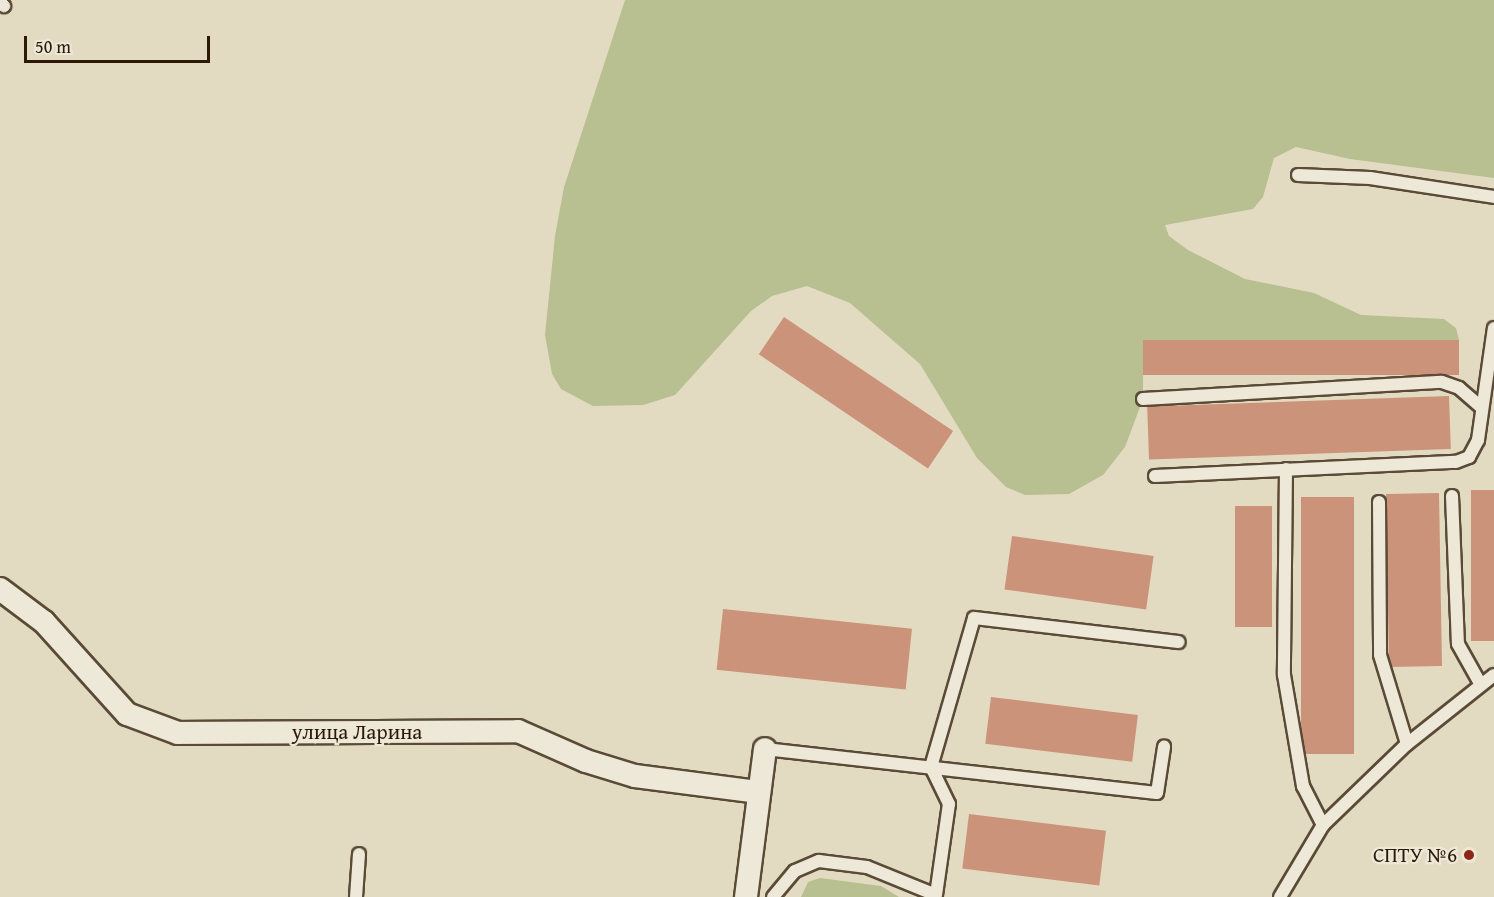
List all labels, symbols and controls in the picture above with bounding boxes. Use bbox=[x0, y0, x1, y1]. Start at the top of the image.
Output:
scale bar bbox=[27, 24, 213, 62]
text: 50 m bbox=[35, 33, 71, 60]
street label: улица Ларина bbox=[292, 719, 422, 745]
place label: СПТУ №6 bbox=[1373, 842, 1457, 868]
marker: СПТУ №6 bbox=[1462, 848, 1476, 862]

